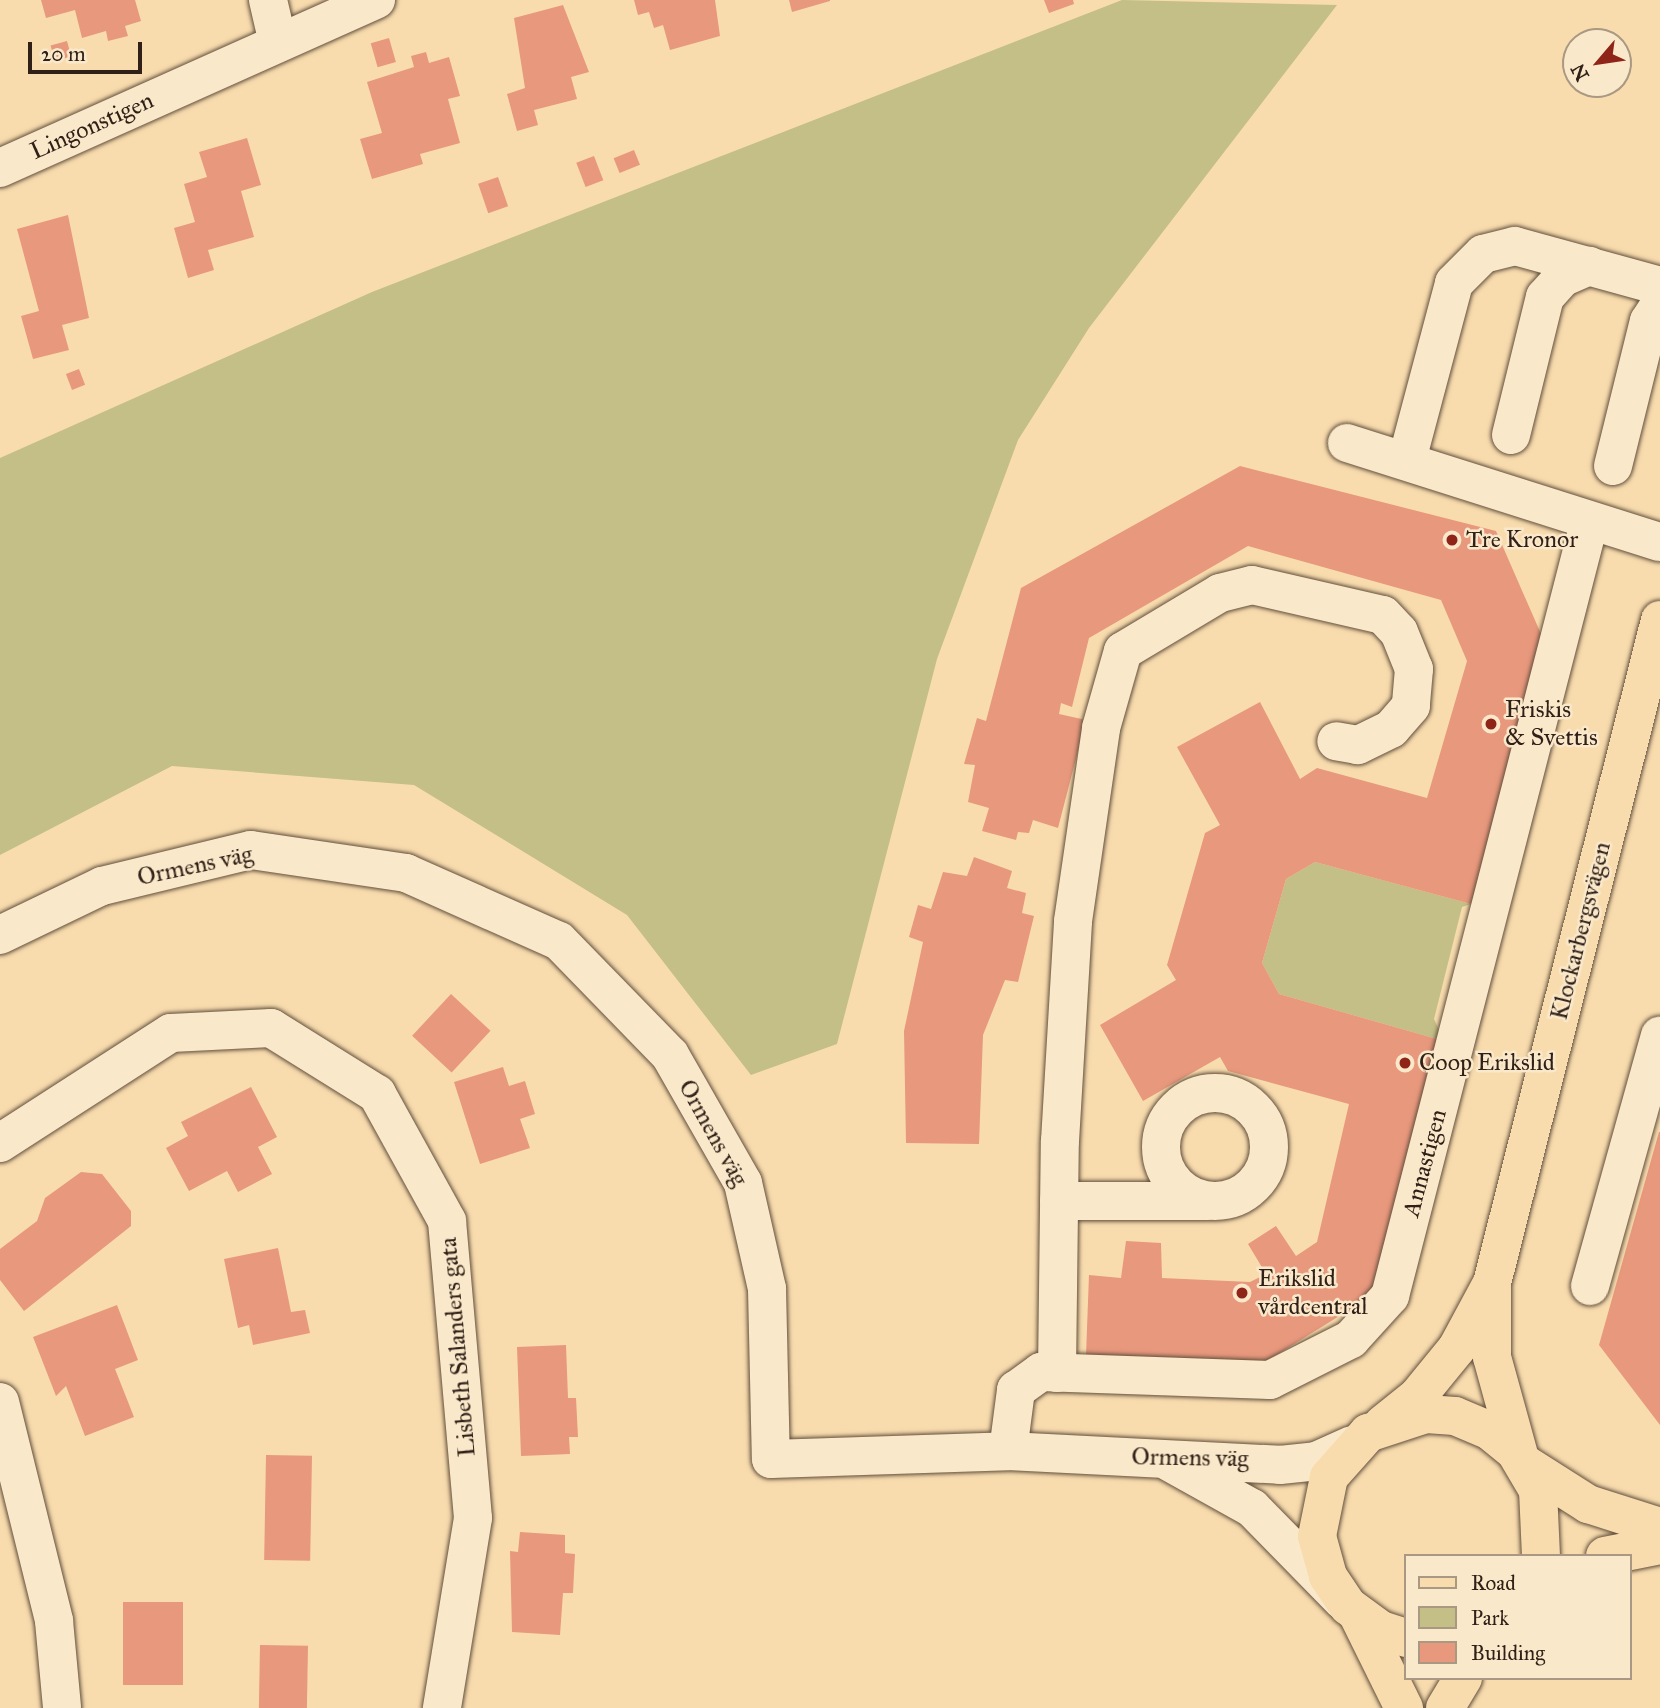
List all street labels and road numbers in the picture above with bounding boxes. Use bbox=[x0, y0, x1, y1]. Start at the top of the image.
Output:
street label: Lingonstigen bbox=[26, 86, 158, 166]
street label: Klockarbergsvägen bbox=[1545, 839, 1617, 1023]
street label: Ormens väg bbox=[135, 840, 255, 892]
street label: Ormens väg bbox=[672, 1075, 754, 1191]
street label: Annastigen bbox=[1397, 1106, 1453, 1220]
street label: Lisbeth Salanders gata bbox=[434, 1236, 482, 1458]
street label: Ormens väg bbox=[1131, 1443, 1249, 1473]

